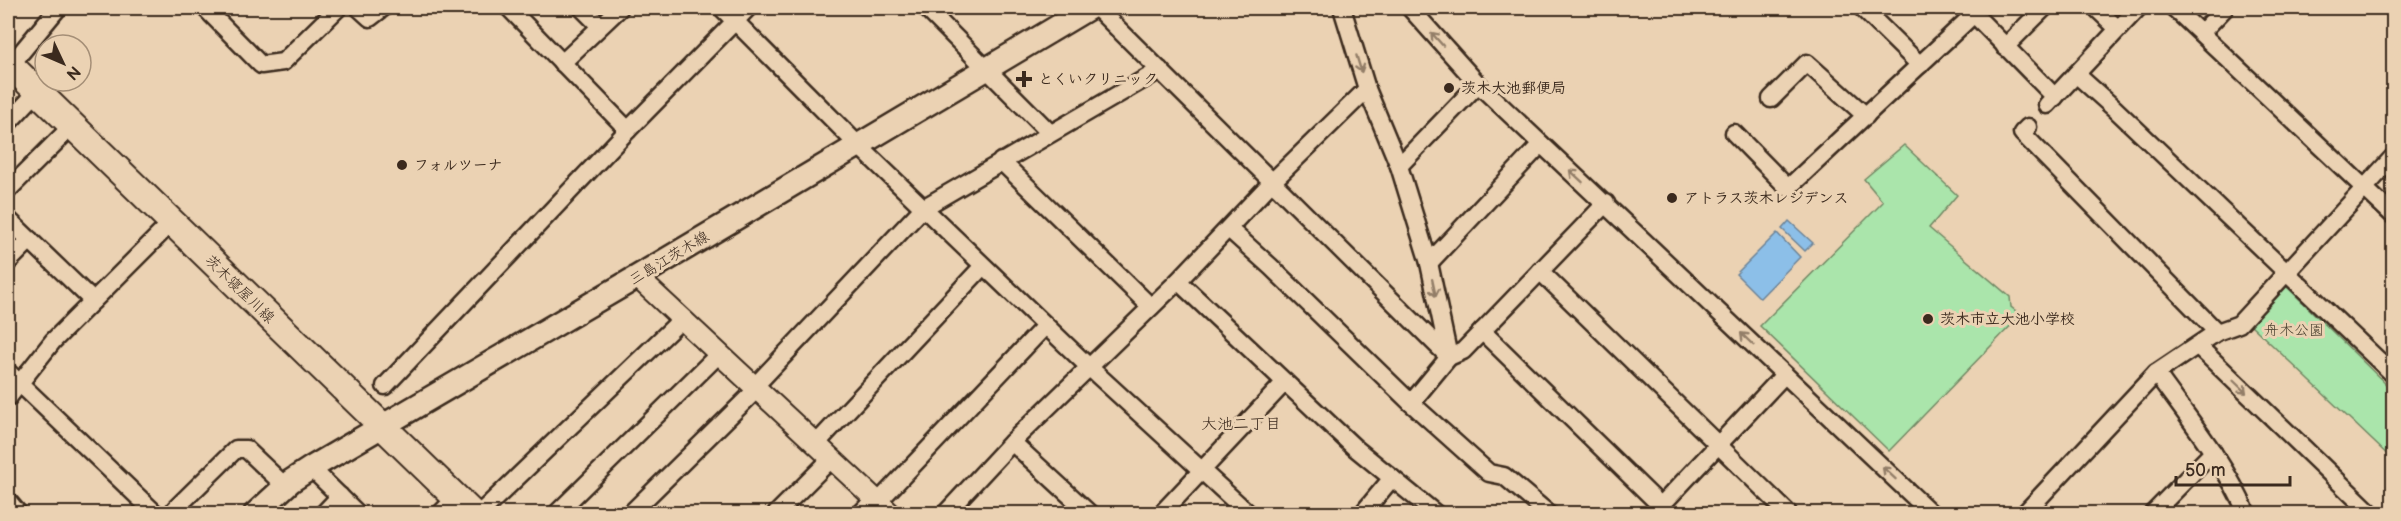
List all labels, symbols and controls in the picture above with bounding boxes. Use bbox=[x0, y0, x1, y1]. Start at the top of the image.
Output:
one-way arrow bbox=[1430, 32, 1444, 47]
north arrow bbox=[33, 33, 93, 93]
one-way arrow bbox=[1354, 54, 1365, 73]
text: N bbox=[62, 61, 84, 83]
marker: とくいクリニック bbox=[1015, 70, 1033, 88]
place label: とくいクリニック bbox=[1038, 70, 1158, 89]
place label: 茨木大池郵便局 bbox=[1461, 79, 1566, 98]
marker: 茨木大池郵便局 bbox=[1442, 81, 1456, 95]
place label: フォルツーナ bbox=[414, 156, 503, 175]
marker: フォルツーナ bbox=[395, 158, 409, 172]
one-way arrow bbox=[1569, 169, 1584, 183]
place label: アトラス茨木レジデンス bbox=[1684, 189, 1848, 208]
marker: アトラス茨木レジデンス bbox=[1665, 191, 1679, 205]
street label: 三島江茨木線 bbox=[626, 227, 713, 290]
street label: 茨木寝屋川線 bbox=[201, 251, 279, 327]
one-way arrow bbox=[1429, 278, 1440, 297]
place label: 茨木市立大池小学校 bbox=[1940, 310, 2075, 329]
marker: 茨木市立大池小学校 bbox=[1921, 312, 1935, 326]
park label: 舟木公園 bbox=[2264, 321, 2324, 340]
one-way arrow bbox=[1740, 332, 1755, 347]
one-way arrow bbox=[2233, 380, 2248, 394]
district label: 大池二丁目 bbox=[1201, 415, 1281, 434]
scale bar bbox=[2176, 449, 2290, 487]
text: 50 m bbox=[2185, 460, 2226, 481]
one-way arrow bbox=[1882, 467, 1897, 481]

